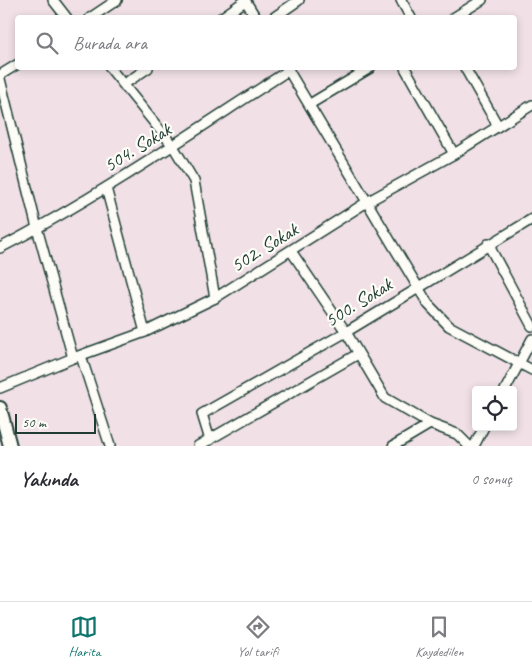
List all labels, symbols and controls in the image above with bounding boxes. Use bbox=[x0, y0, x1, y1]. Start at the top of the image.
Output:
search box bbox=[15, 15, 517, 70]
icon: search bbox=[33, 29, 61, 57]
text: Burada ara bbox=[73, 31, 147, 55]
street label: 504. Sokak bbox=[99, 116, 177, 178]
street label: 502. Sokak bbox=[226, 216, 304, 278]
street label: 500. Sokak bbox=[320, 271, 398, 333]
map controls bbox=[472, 386, 517, 431]
button: locate bbox=[472, 386, 517, 431]
scale bar bbox=[15, 411, 96, 434]
text: 50 m bbox=[22, 414, 46, 431]
text: Yakında bbox=[20, 466, 78, 492]
text: 0 sonuç bbox=[471, 469, 512, 489]
tab: Harita bbox=[68, 613, 100, 660]
tab: Yol tarifi bbox=[237, 613, 278, 660]
tab: Kaydedilen bbox=[415, 613, 464, 660]

